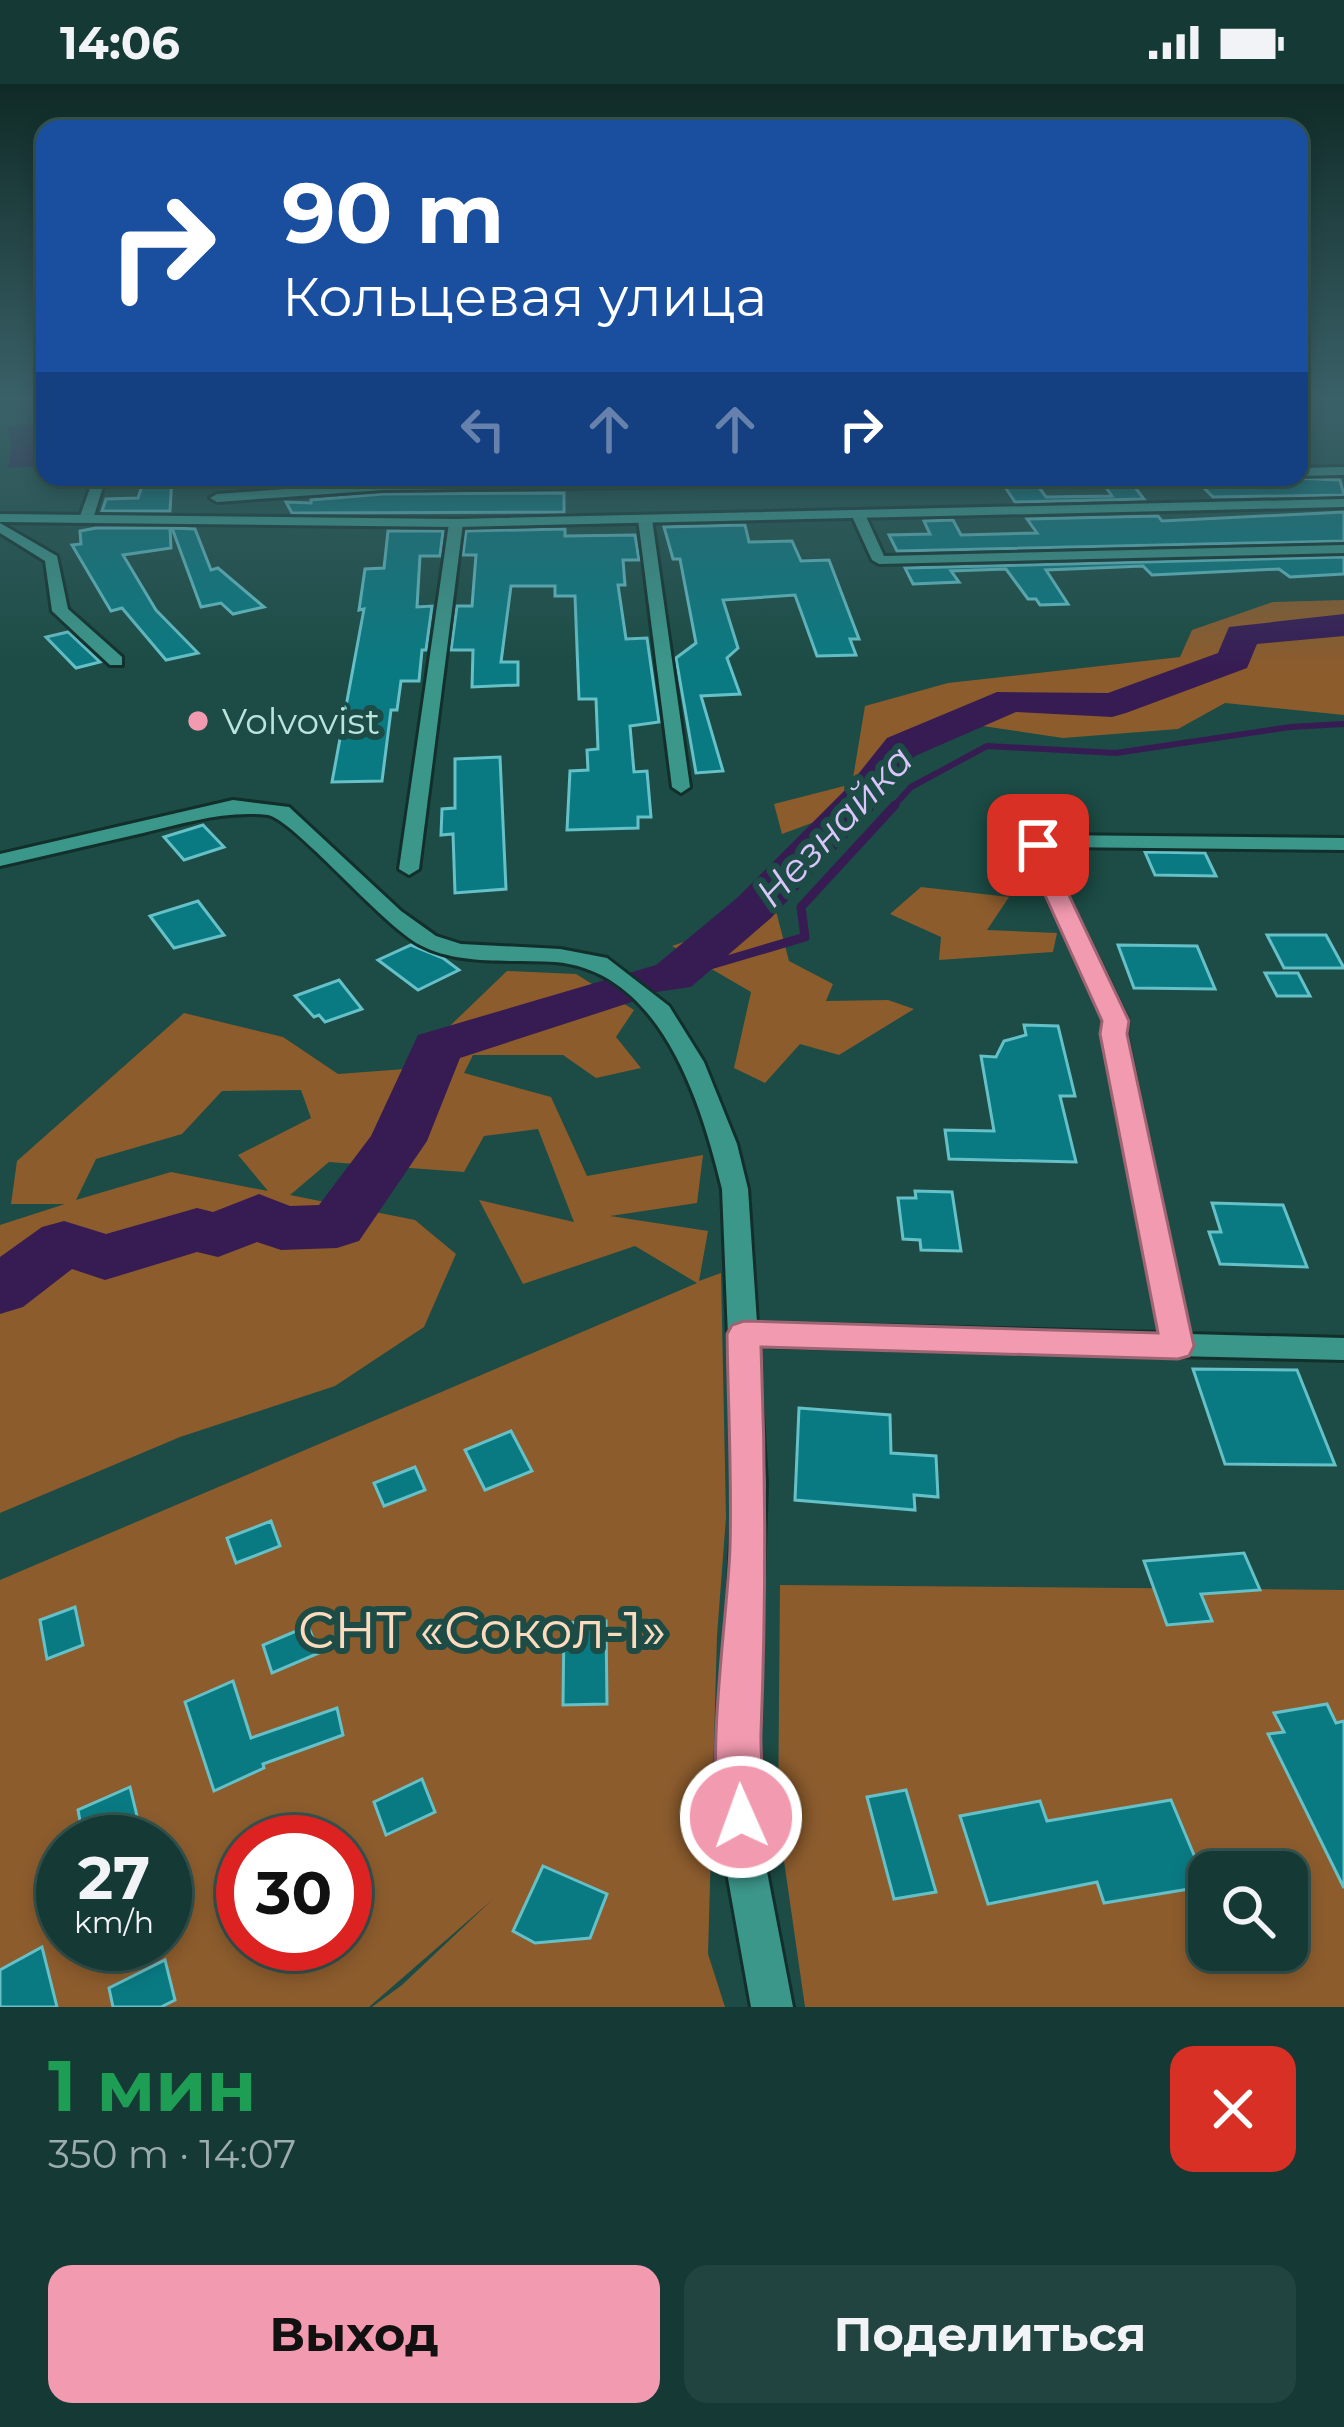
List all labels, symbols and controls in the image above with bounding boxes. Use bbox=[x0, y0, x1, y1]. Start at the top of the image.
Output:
text: 14:06 bbox=[60, 15, 180, 70]
text: 90 m bbox=[282, 162, 504, 264]
icon: right bbox=[84, 168, 240, 324]
text: Кольцевая улица bbox=[282, 264, 767, 330]
icon: left bbox=[450, 396, 516, 462]
icon: ahead bbox=[576, 396, 642, 462]
icon: ahead bbox=[702, 396, 768, 462]
icon: right bbox=[828, 396, 894, 462]
place label: Volvovist bbox=[222, 699, 380, 743]
marker: Volvovist bbox=[185, 708, 211, 734]
water label: Незнайка bbox=[745, 735, 923, 917]
pin bbox=[987, 794, 1089, 896]
icon: arrive bbox=[1005, 812, 1071, 878]
park label: СНТ «Сокол-1» bbox=[298, 1599, 666, 1661]
position arrow bbox=[678, 1754, 804, 1880]
speed limit sign: 30 bbox=[216, 1815, 372, 1971]
text: 27 bbox=[78, 1841, 150, 1914]
map controls bbox=[1188, 1851, 1308, 1971]
button: search bbox=[1188, 1851, 1308, 1971]
text: km/h bbox=[74, 1904, 154, 1941]
text: 1 мин bbox=[48, 2041, 256, 2129]
button: close bbox=[1170, 2046, 1296, 2172]
text: 350 m · 14:07 bbox=[48, 2130, 296, 2178]
button: Выход bbox=[48, 2265, 660, 2403]
button: Поделиться bbox=[684, 2265, 1296, 2403]

